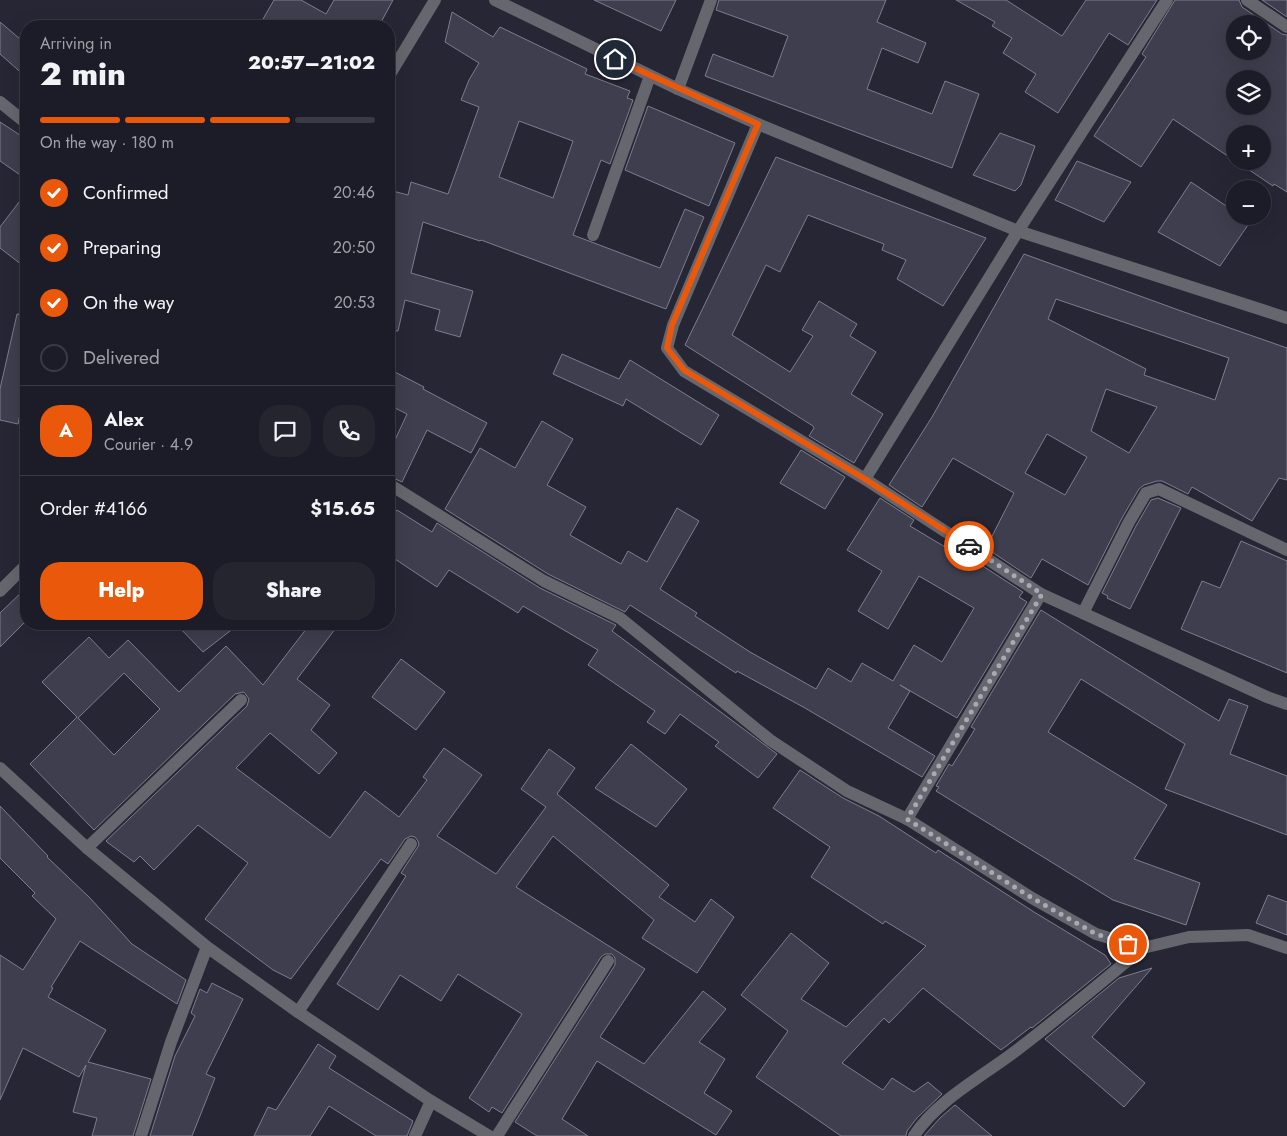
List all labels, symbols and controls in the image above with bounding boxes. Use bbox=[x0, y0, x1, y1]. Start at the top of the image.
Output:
map controls bbox=[1226, 15, 1271, 225]
button: locate bbox=[1226, 15, 1271, 60]
text: Arriving in bbox=[40, 32, 112, 55]
pin bbox=[594, 38, 636, 80]
icon: home bbox=[601, 45, 629, 73]
text: 20:57–21:02 bbox=[248, 49, 375, 76]
text: 2 min bbox=[40, 51, 126, 97]
button: layers bbox=[1226, 70, 1271, 115]
button: + bbox=[1226, 125, 1271, 170]
text: On the way · 180 m bbox=[40, 131, 174, 154]
icon: check bbox=[40, 179, 68, 207]
text: Confirmed bbox=[83, 179, 169, 206]
button: − bbox=[1226, 180, 1271, 225]
text: 20:46 bbox=[333, 181, 375, 204]
icon: check bbox=[40, 234, 68, 262]
text: Preparing bbox=[83, 234, 161, 261]
text: 20:50 bbox=[333, 236, 375, 259]
icon: check bbox=[40, 289, 68, 317]
text: On the way bbox=[83, 289, 174, 316]
text: 20:53 bbox=[334, 291, 375, 314]
text: Delivered bbox=[83, 344, 160, 371]
button: chat bbox=[259, 405, 311, 457]
button: phone bbox=[323, 405, 375, 457]
text: Alex bbox=[104, 406, 144, 433]
text: A bbox=[59, 417, 73, 444]
text: Courier · 4.9 bbox=[104, 433, 193, 456]
text: Order #4166 bbox=[40, 495, 147, 522]
text: $15.65 bbox=[310, 495, 375, 522]
courier bbox=[944, 521, 994, 571]
icon: car bbox=[955, 532, 983, 560]
button: Help bbox=[40, 562, 203, 620]
button: Share bbox=[213, 562, 375, 620]
pin bbox=[1107, 923, 1149, 965]
icon: bag bbox=[1114, 930, 1142, 958]

